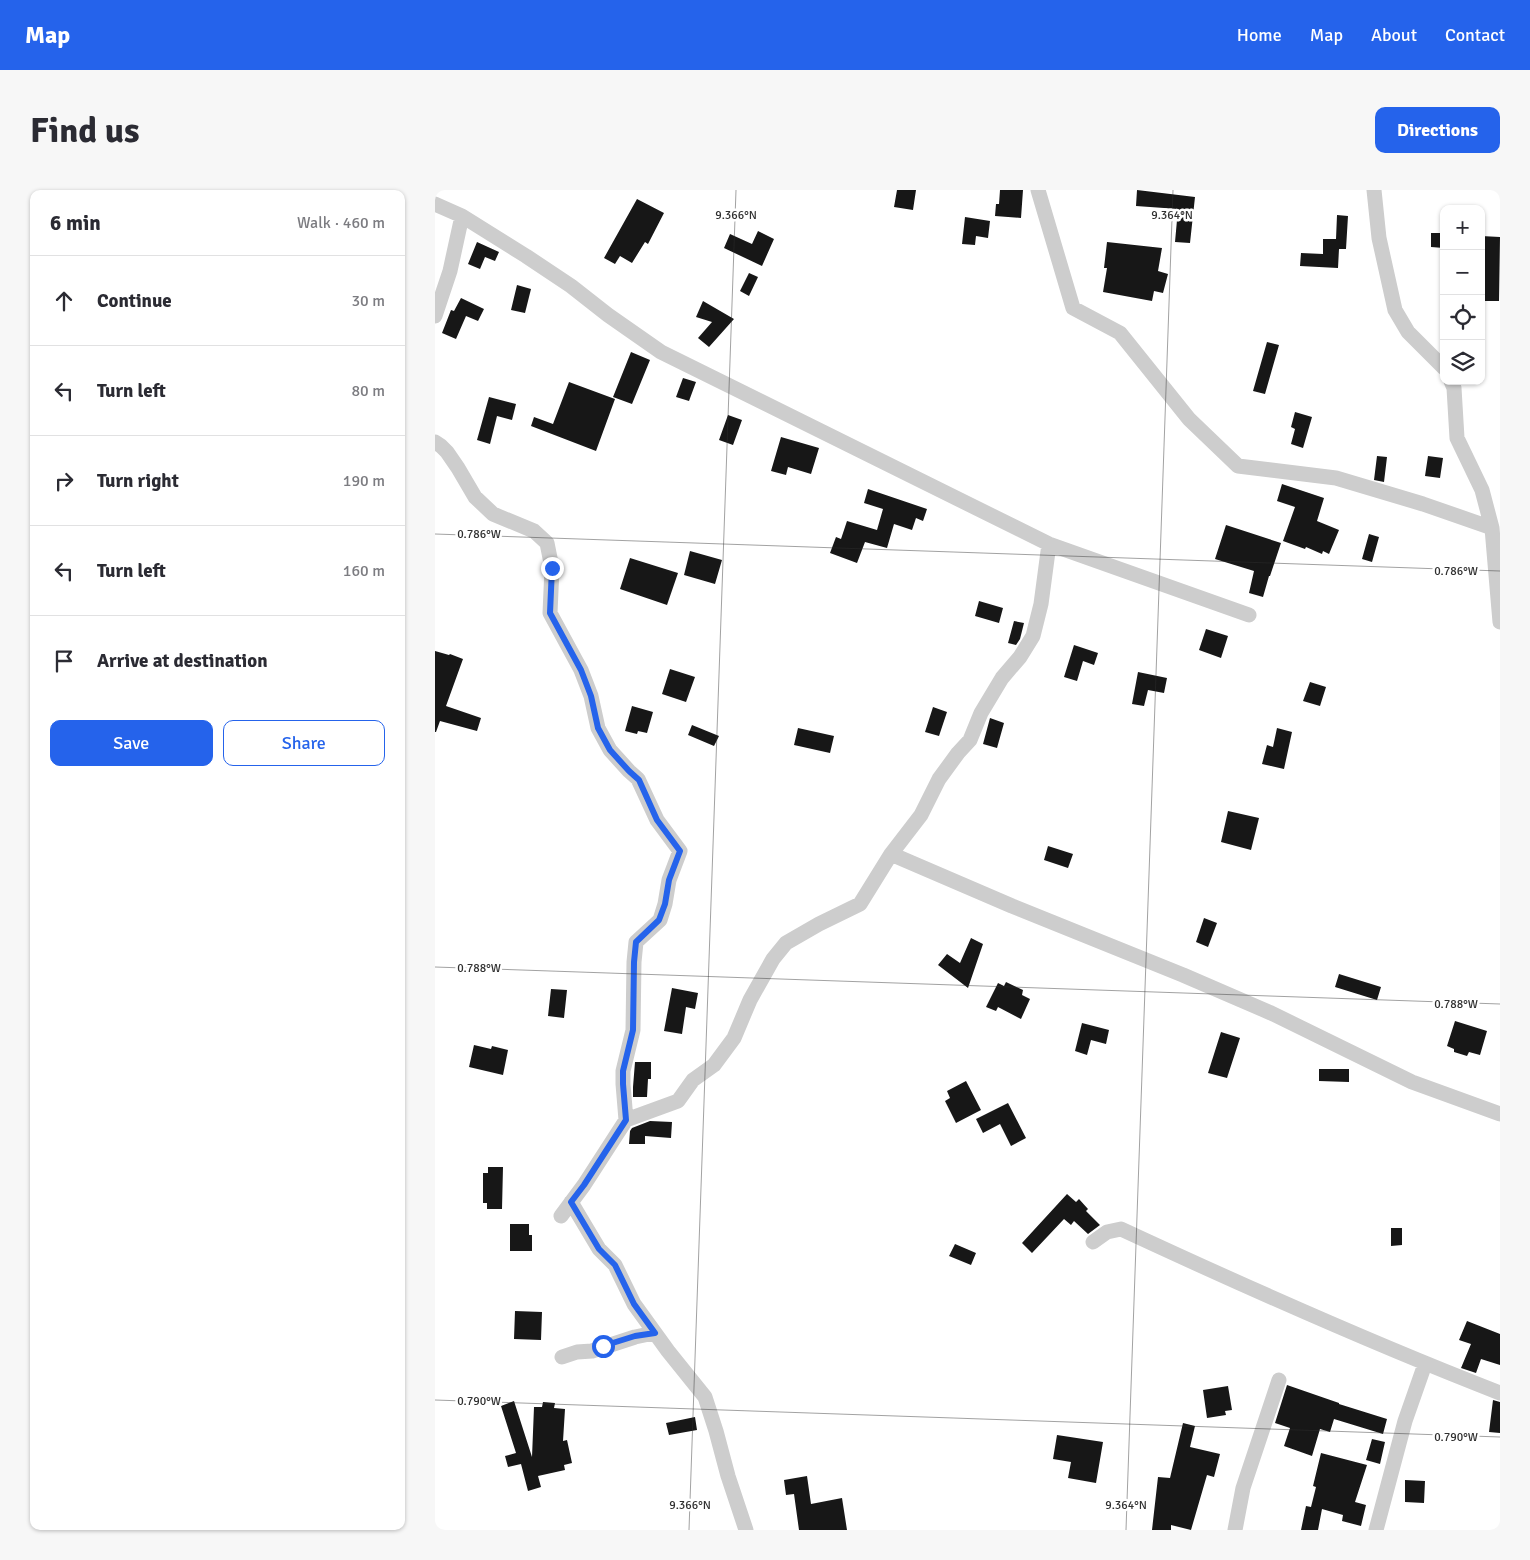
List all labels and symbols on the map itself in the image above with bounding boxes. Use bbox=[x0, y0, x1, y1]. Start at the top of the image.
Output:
text: 9.366°N bbox=[715, 208, 757, 223]
text: 9.364°N bbox=[1151, 208, 1193, 223]
text: 0.786°W bbox=[457, 527, 501, 542]
route end bbox=[541, 557, 564, 580]
text: 0.786°W bbox=[1434, 564, 1478, 579]
text: 0.788°W bbox=[457, 961, 501, 976]
text: 0.788°W bbox=[1434, 997, 1478, 1012]
route start bbox=[592, 1335, 615, 1358]
text: 0.790°W bbox=[457, 1394, 501, 1409]
text: 0.790°W bbox=[1434, 1430, 1478, 1445]
text: 9.366°N bbox=[669, 1498, 711, 1513]
text: 9.364°N bbox=[1105, 1498, 1147, 1513]

